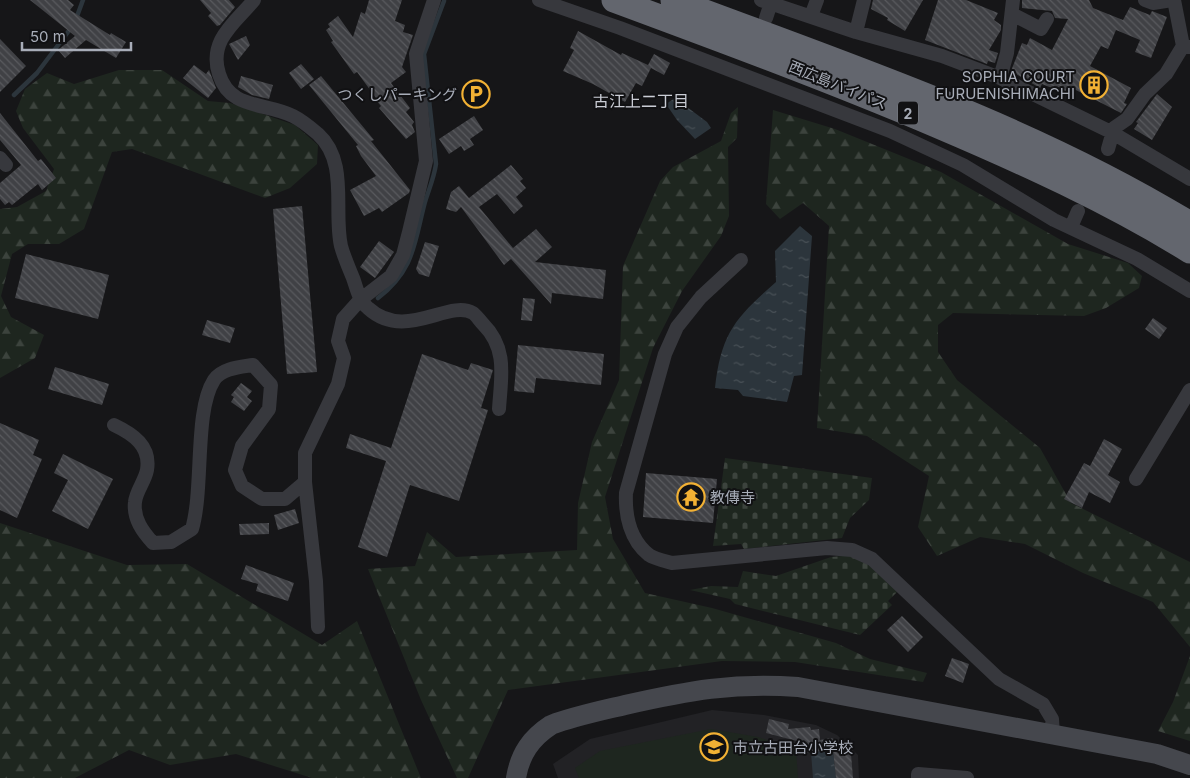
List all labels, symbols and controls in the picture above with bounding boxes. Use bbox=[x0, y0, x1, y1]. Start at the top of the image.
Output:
scale bar bbox=[22, 20, 131, 52]
text: 50 m bbox=[30, 27, 66, 46]
street label: 西広島バイパス bbox=[786, 57, 890, 113]
place label: SOPHIA COURT FURUENISHIMACHI bbox=[936, 67, 1075, 103]
building icon: SOPHIA COURT FURUENISHIMACHI bbox=[1079, 70, 1109, 100]
parking icon: つくしパーキング bbox=[461, 79, 491, 109]
place label: つくしパーキング bbox=[337, 85, 457, 104]
district label: 古江上二丁目 bbox=[593, 91, 689, 111]
road number: 2 bbox=[898, 102, 918, 125]
temple icon: 教傳寺 bbox=[676, 482, 706, 512]
place label: 教傳寺 bbox=[710, 488, 755, 507]
school or university icon: 市立古田台小学校 bbox=[699, 732, 729, 762]
place label: 市立古田台小学校 bbox=[733, 738, 853, 757]

